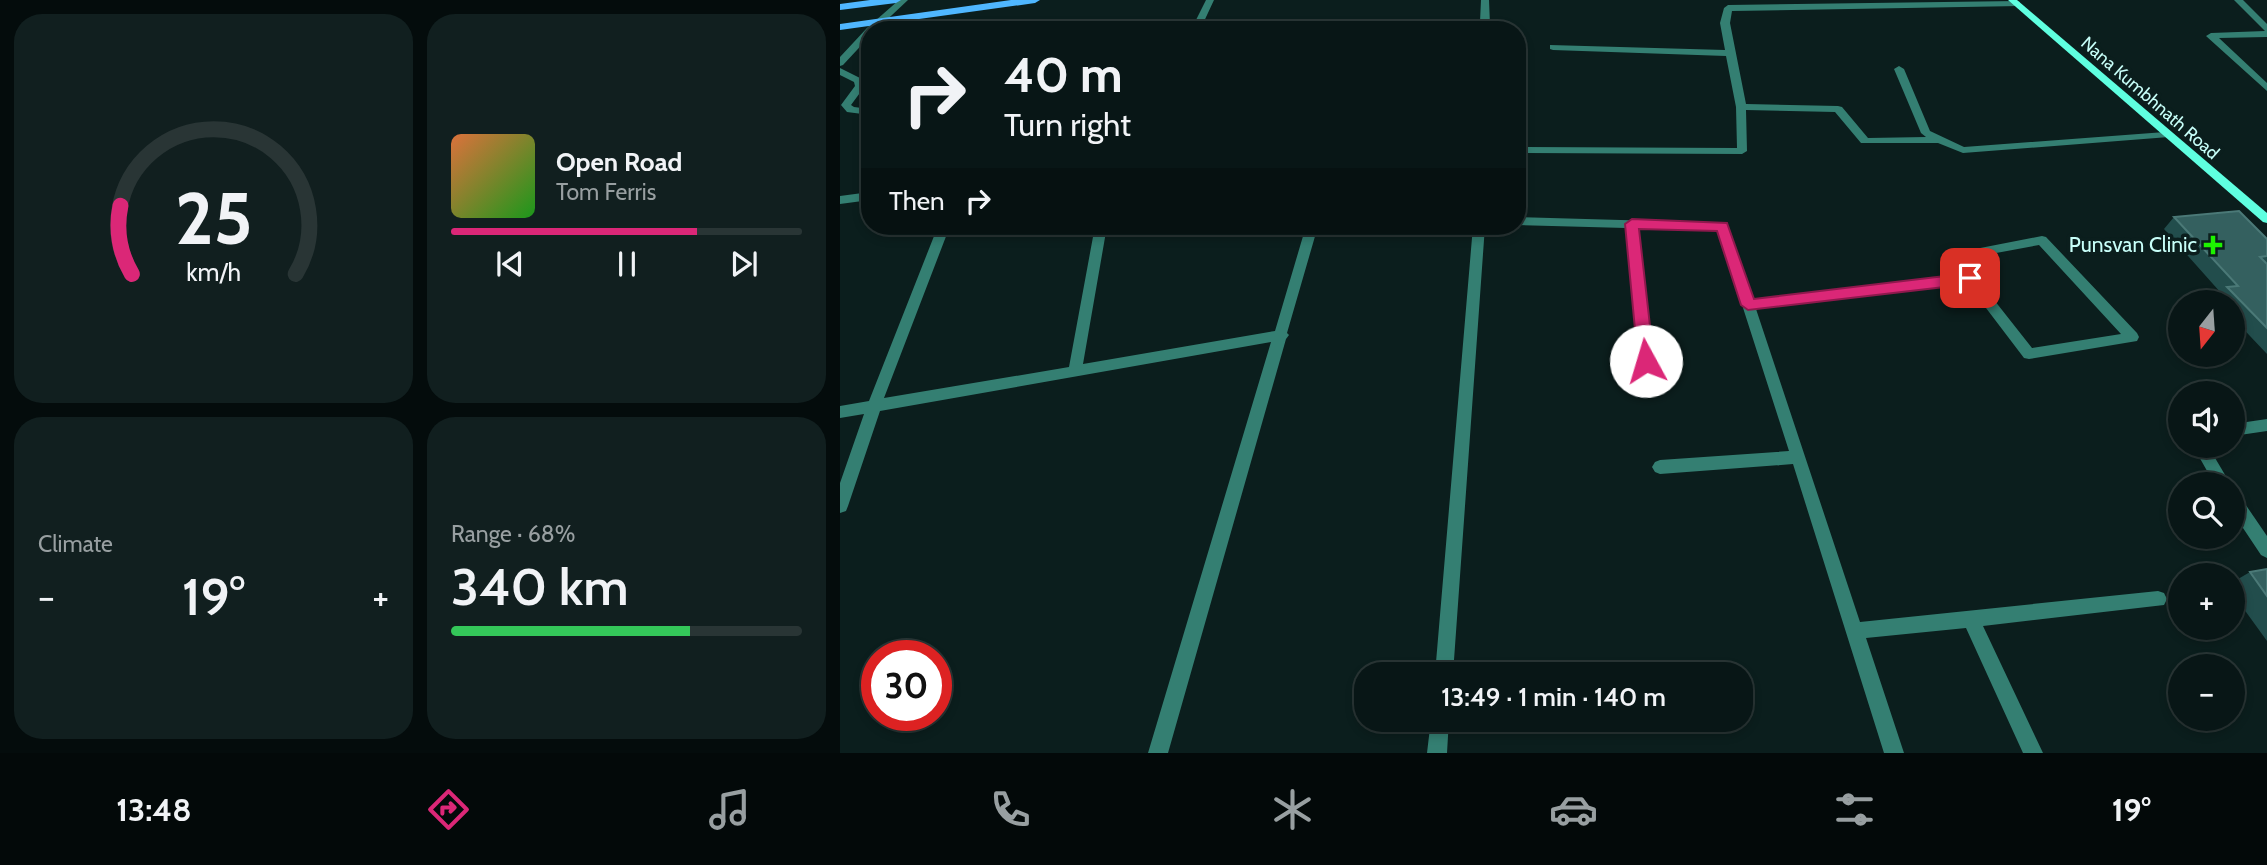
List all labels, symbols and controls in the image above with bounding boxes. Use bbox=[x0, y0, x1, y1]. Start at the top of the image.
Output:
street label: Nana Kumbhnath Road bbox=[2076, 32, 2224, 164]
text: 40 m bbox=[1004, 45, 1123, 104]
icon: right bbox=[889, 49, 980, 140]
text: Turn right bbox=[1004, 105, 1131, 144]
text: Open Road bbox=[556, 146, 682, 178]
text: 25 bbox=[175, 175, 252, 263]
text: Tom Ferris bbox=[556, 178, 656, 206]
icon: right bbox=[959, 182, 997, 220]
text: Then bbox=[889, 185, 945, 217]
place label: Punsvan Clinic bbox=[2069, 232, 2197, 257]
marker: Punsvan Clinic bbox=[2203, 235, 2223, 255]
icon: previous bbox=[491, 245, 529, 283]
icon: pause bbox=[608, 245, 646, 283]
icon: next bbox=[725, 245, 763, 283]
pin bbox=[1940, 248, 2000, 308]
text: km/h bbox=[186, 257, 241, 287]
icon: arrive bbox=[1951, 259, 1989, 297]
north arrow bbox=[2168, 290, 2245, 368]
map controls bbox=[2168, 290, 2245, 731]
position arrow bbox=[1609, 324, 1683, 398]
button: sound bbox=[2168, 381, 2245, 458]
button: search bbox=[2168, 472, 2245, 549]
text: Range · 68% bbox=[451, 520, 575, 548]
text: Climate bbox=[38, 530, 113, 558]
text: 340 km bbox=[451, 555, 629, 618]
button: + bbox=[2168, 563, 2245, 640]
text: 19° bbox=[182, 565, 245, 628]
text: − bbox=[38, 573, 55, 620]
text: + bbox=[372, 573, 389, 620]
speed limit sign: 30 bbox=[861, 640, 952, 731]
button: − bbox=[2168, 654, 2245, 731]
text: 13:49 · 1 min · 140 m bbox=[1441, 681, 1666, 713]
icon: directions bbox=[424, 785, 473, 834]
icon: music bbox=[705, 785, 754, 834]
icon: phone bbox=[986, 785, 1035, 834]
icon: climate bbox=[1268, 785, 1317, 834]
icon: car bbox=[1549, 785, 1598, 834]
icon: filters bbox=[1830, 785, 1879, 834]
text: 13:48 bbox=[116, 790, 192, 829]
text: 19° bbox=[2112, 790, 2151, 829]

